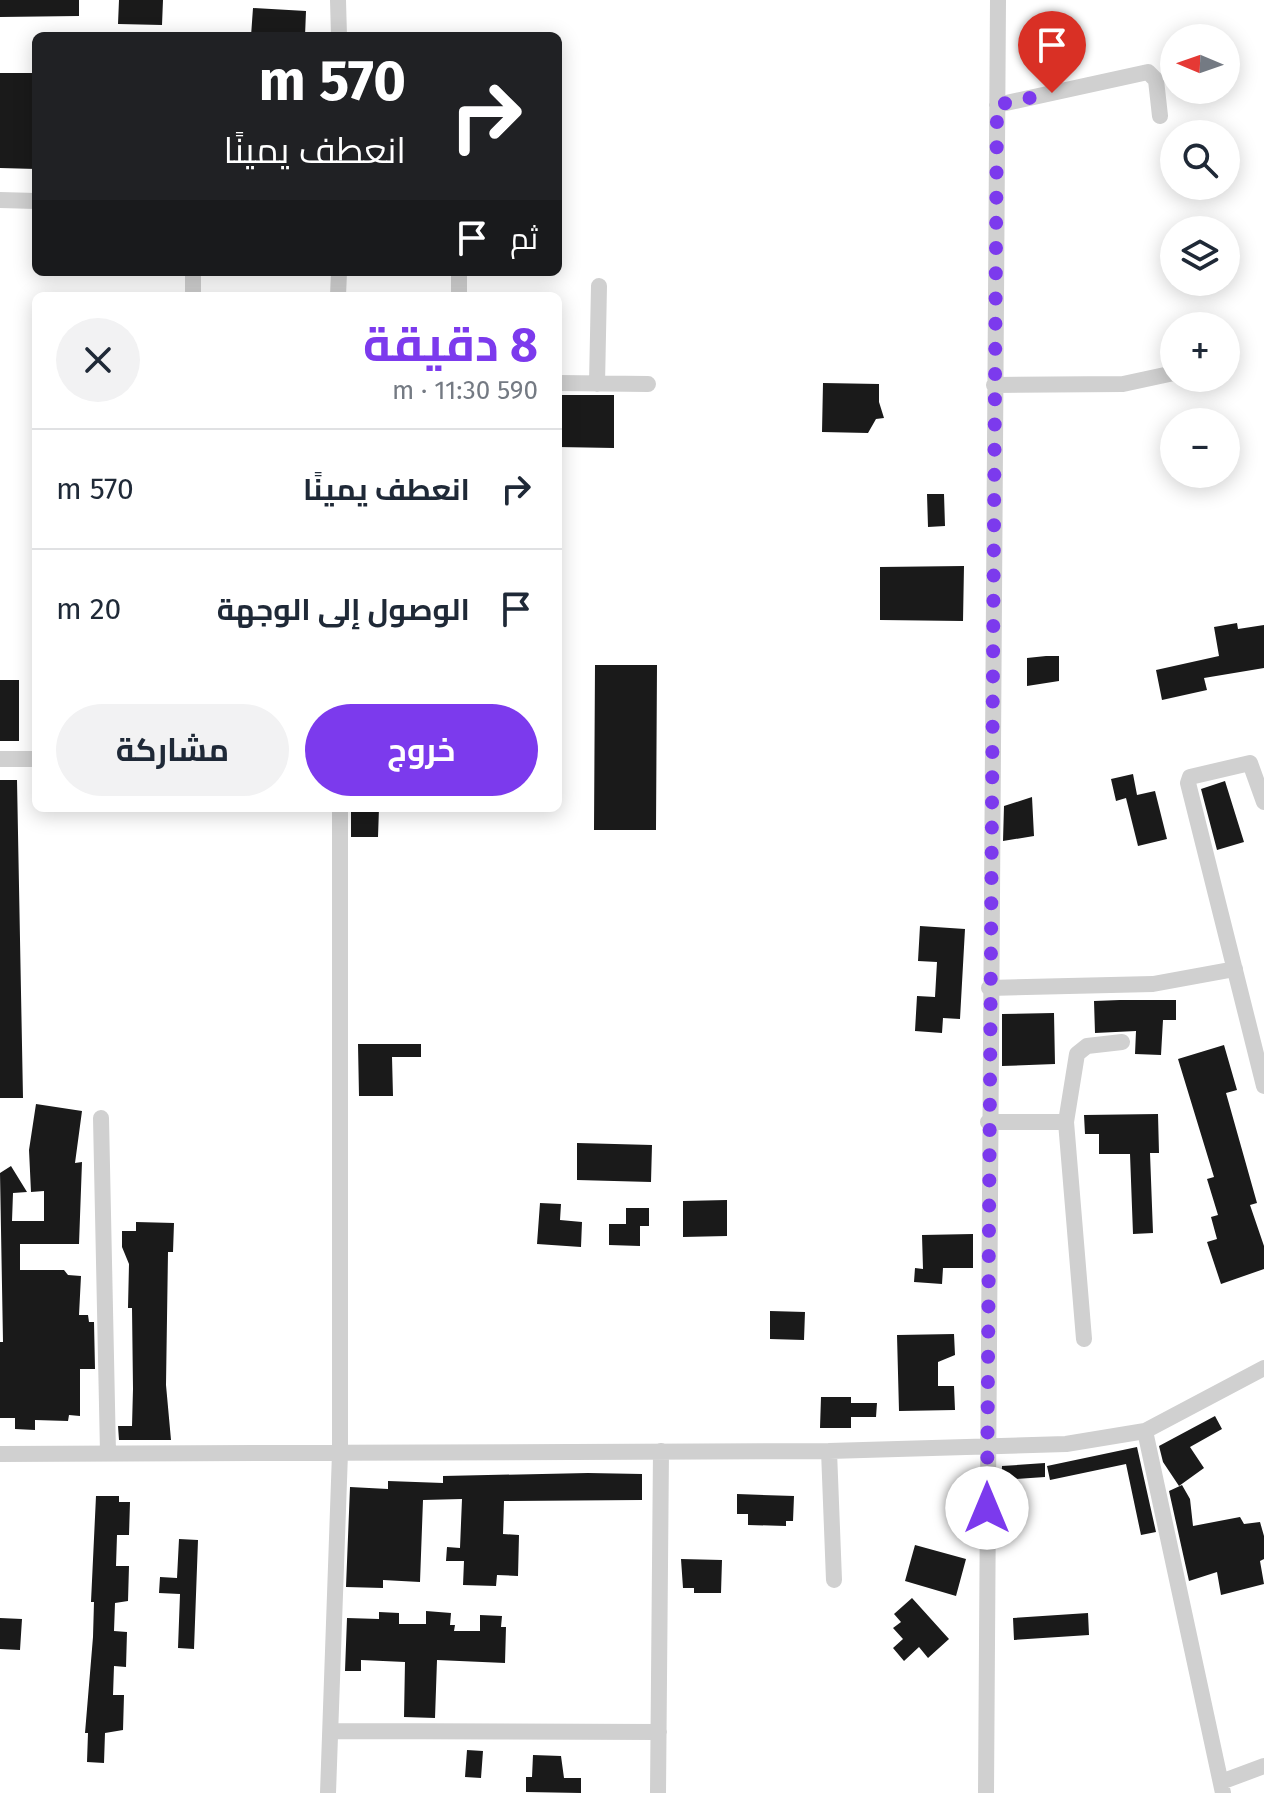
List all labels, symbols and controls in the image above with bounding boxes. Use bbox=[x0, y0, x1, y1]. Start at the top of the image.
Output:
pin bbox=[1018, 11, 1086, 93]
icon: arrive bbox=[1030, 23, 1074, 67]
north arrow bbox=[1160, 24, 1240, 104]
map controls bbox=[1160, 24, 1240, 488]
text: 570 m bbox=[259, 48, 406, 115]
icon: right bbox=[434, 64, 538, 168]
button: search bbox=[1160, 120, 1240, 200]
text: انعطف يمينًا bbox=[224, 129, 406, 173]
icon: arrive bbox=[450, 216, 494, 260]
button: layers bbox=[1160, 216, 1240, 296]
text: ثم bbox=[510, 221, 538, 257]
button: + bbox=[1160, 312, 1240, 392]
text: 8 دقيقة bbox=[363, 316, 538, 374]
button: close bbox=[56, 318, 140, 402]
text: 590 m · 11:30 bbox=[392, 375, 538, 406]
button: − bbox=[1160, 408, 1240, 488]
icon: right bbox=[494, 467, 538, 511]
text: 570 m bbox=[56, 471, 134, 507]
text: انعطف يمينًا bbox=[303, 472, 470, 508]
icon: arrive bbox=[494, 587, 538, 631]
text: 20 m bbox=[56, 591, 121, 627]
text: الوصول إلى الوجهة bbox=[217, 592, 470, 628]
button: مشاركة bbox=[56, 704, 289, 796]
button: خروج bbox=[305, 704, 538, 796]
position arrow bbox=[945, 1466, 1029, 1550]

